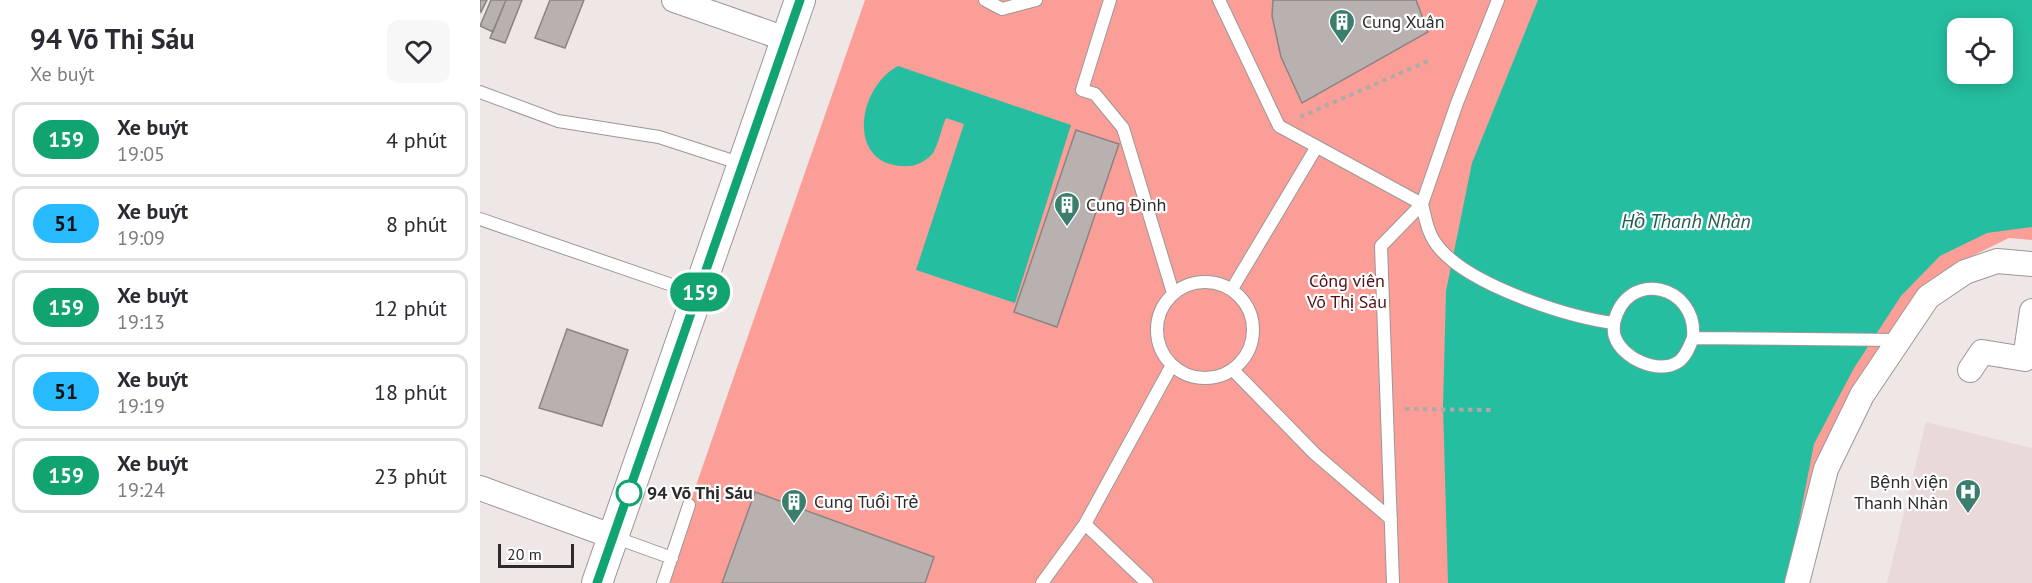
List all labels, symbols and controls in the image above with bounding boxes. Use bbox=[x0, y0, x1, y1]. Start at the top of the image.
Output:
building icon: Cung Xuân bbox=[1327, 7, 1357, 45]
place label: Cung Xuân bbox=[1362, 10, 1445, 33]
map controls bbox=[1947, 18, 2013, 84]
button: locate bbox=[1947, 18, 2013, 84]
text: 94 Võ Thị Sáu bbox=[30, 20, 195, 57]
button: heart bbox=[387, 20, 450, 83]
text: Xe buýt bbox=[30, 61, 95, 87]
text: Xe buýt bbox=[117, 113, 188, 141]
text: 159 bbox=[48, 126, 84, 153]
text: 4 phút bbox=[386, 126, 447, 154]
text: 19:05 bbox=[117, 141, 165, 167]
building icon: Cung Đình bbox=[1052, 190, 1082, 228]
place label: Cung Đình bbox=[1086, 193, 1166, 216]
text: Xe buýt bbox=[117, 197, 188, 225]
water label: Hồ Thanh Nhàn bbox=[1621, 208, 1751, 234]
text: 51 bbox=[54, 210, 78, 237]
text: 8 phút bbox=[386, 210, 447, 238]
text: 19:09 bbox=[117, 225, 165, 251]
park label: Công viên Võ Thị Sáu bbox=[1306, 269, 1387, 313]
line badge: 159 bbox=[666, 272, 734, 312]
text: 159 bbox=[682, 279, 718, 306]
text: Xe buýt bbox=[117, 281, 188, 309]
text: 159 bbox=[48, 294, 84, 321]
text: 12 phút bbox=[374, 294, 447, 322]
text: 19:13 bbox=[117, 309, 165, 335]
text: Xe buýt bbox=[117, 365, 188, 393]
text: 51 bbox=[54, 378, 78, 405]
text: 18 phút bbox=[374, 378, 447, 406]
text: 19:19 bbox=[117, 393, 165, 419]
text: Xe buýt bbox=[117, 449, 188, 477]
text: 159 bbox=[48, 462, 84, 489]
text: 23 phút bbox=[374, 462, 447, 490]
place label: Bệnh viện Thanh Nhàn bbox=[1854, 470, 1948, 514]
text: 19:24 bbox=[117, 477, 165, 503]
hospital icon: Bệnh viện Thanh Nhàn bbox=[1953, 477, 1983, 515]
marker: 94 Võ Thị Sáu bbox=[616, 480, 642, 506]
place label: 94 Võ Thị Sáu bbox=[647, 481, 753, 504]
building icon: Cung Tuổi Trẻ bbox=[779, 487, 809, 525]
place label: Cung Tuổi Trẻ bbox=[814, 490, 919, 513]
scale bar bbox=[498, 541, 574, 568]
text: 20 m bbox=[507, 544, 542, 564]

